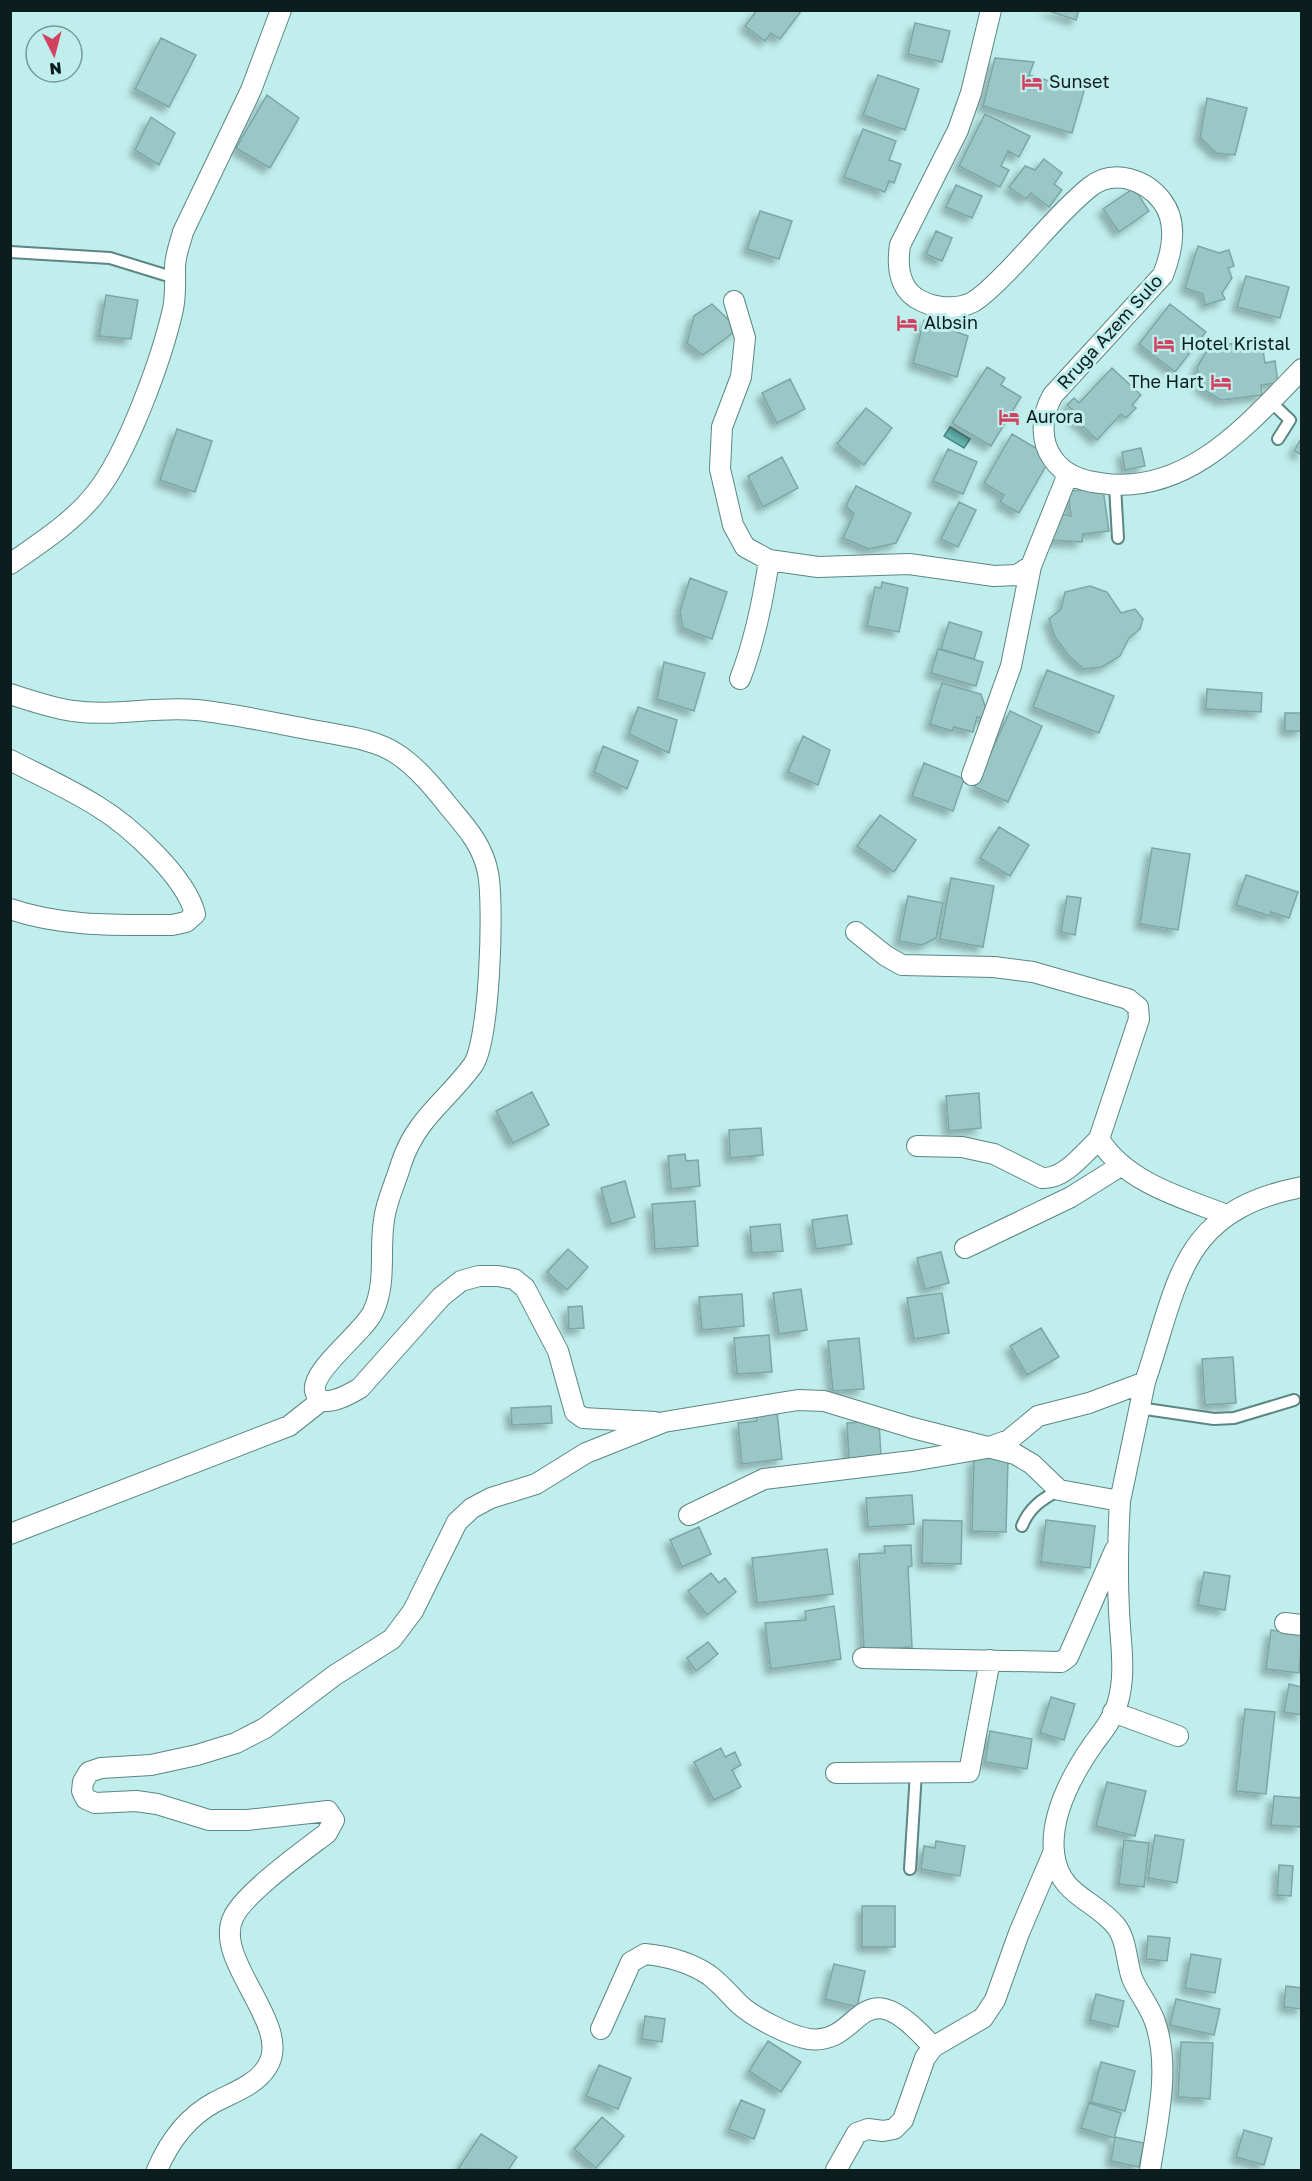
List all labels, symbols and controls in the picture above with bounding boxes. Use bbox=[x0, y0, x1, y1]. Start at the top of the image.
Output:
north arrow bbox=[24, 24, 84, 84]
text: N bbox=[48, 58, 63, 79]
hotel icon: Sunset bbox=[1020, 70, 1044, 94]
place label: Sunset bbox=[1049, 70, 1110, 92]
street label: Rruga Azem Sulo bbox=[1052, 269, 1167, 393]
hotel icon: Albsin bbox=[895, 311, 919, 335]
place label: Albsin bbox=[924, 311, 978, 333]
hotel icon: Hotel Kristal bbox=[1152, 332, 1176, 356]
place label: Hotel Kristal bbox=[1181, 332, 1291, 354]
place label: The Hart bbox=[1128, 370, 1204, 392]
hotel icon: The Hart bbox=[1209, 370, 1233, 394]
hotel icon: Aurora bbox=[997, 405, 1021, 429]
place label: Aurora bbox=[1026, 405, 1083, 427]

